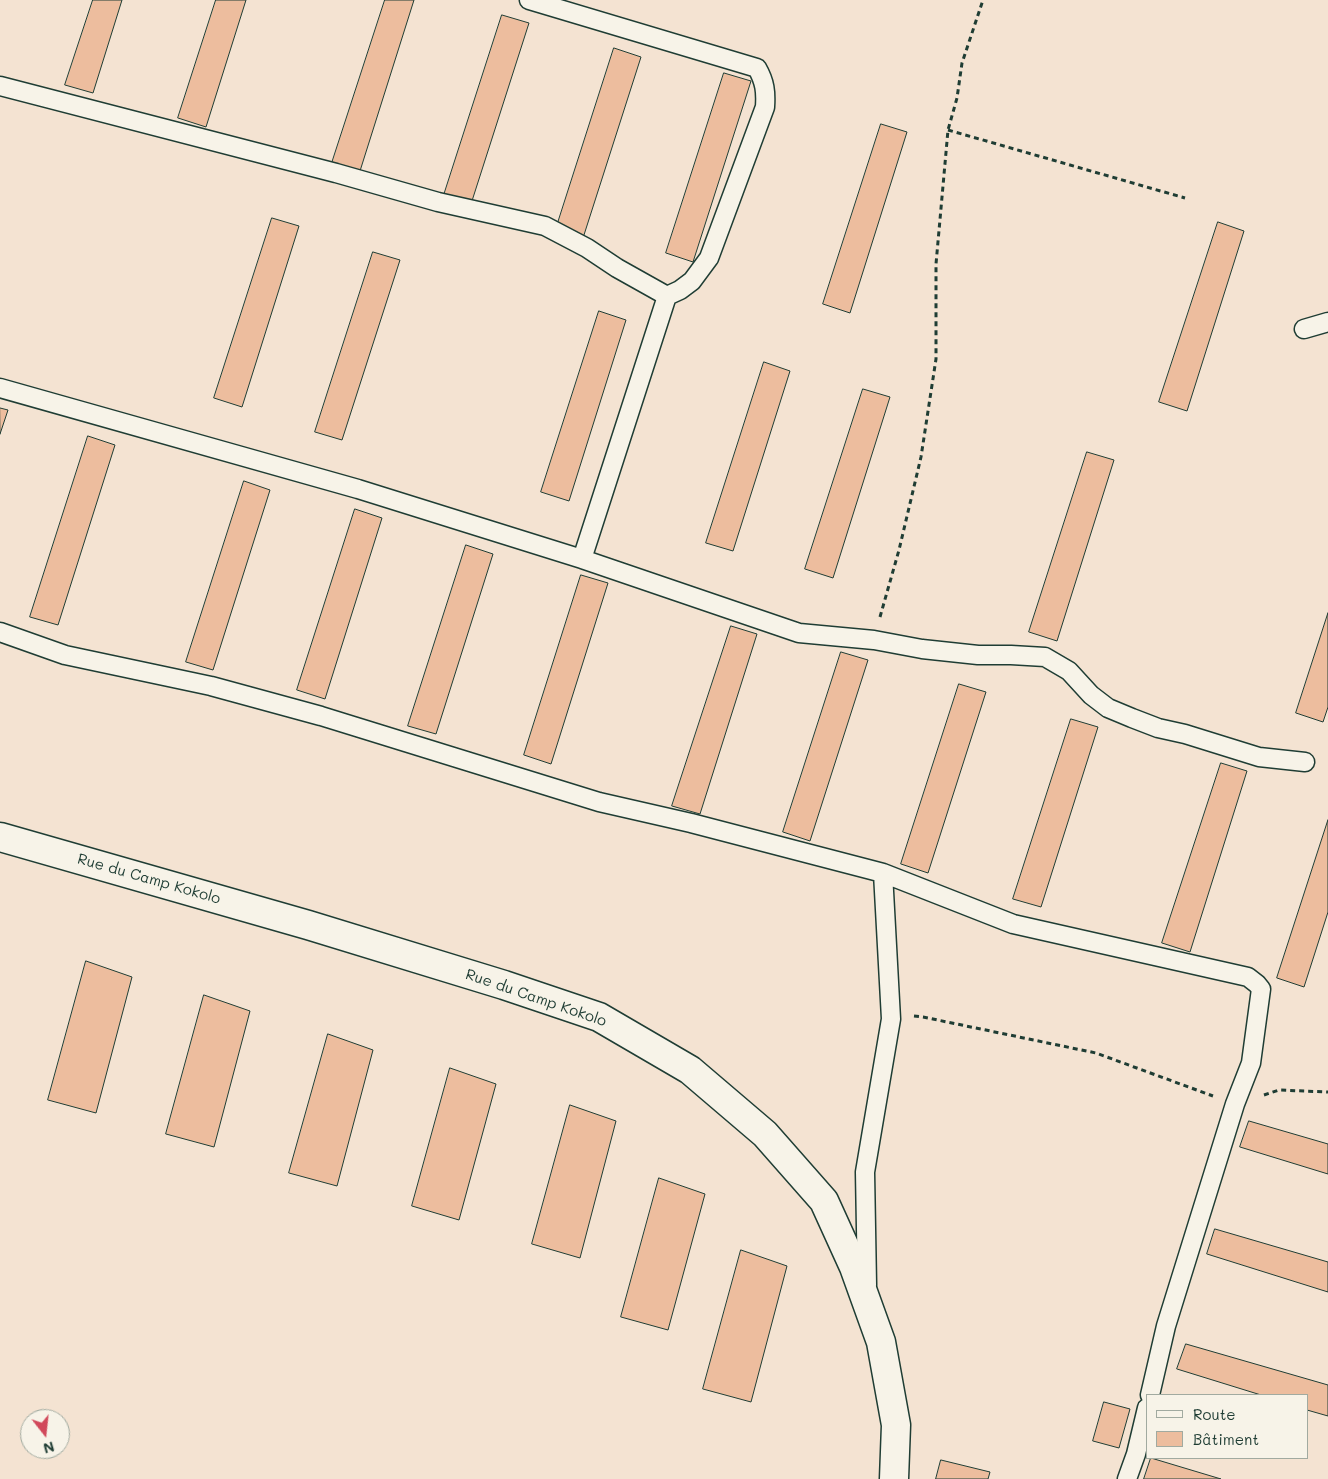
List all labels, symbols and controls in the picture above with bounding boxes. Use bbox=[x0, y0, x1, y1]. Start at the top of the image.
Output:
street label: Rue du Camp Kokolo bbox=[75, 850, 223, 908]
street label: Rue du Camp Kokolo bbox=[463, 965, 609, 1031]
legend bbox=[1146, 1394, 1308, 1459]
text: Route bbox=[1193, 1404, 1236, 1424]
north arrow bbox=[20, 1409, 70, 1459]
text: Bâtiment bbox=[1193, 1429, 1259, 1449]
text: N bbox=[41, 1437, 57, 1459]

